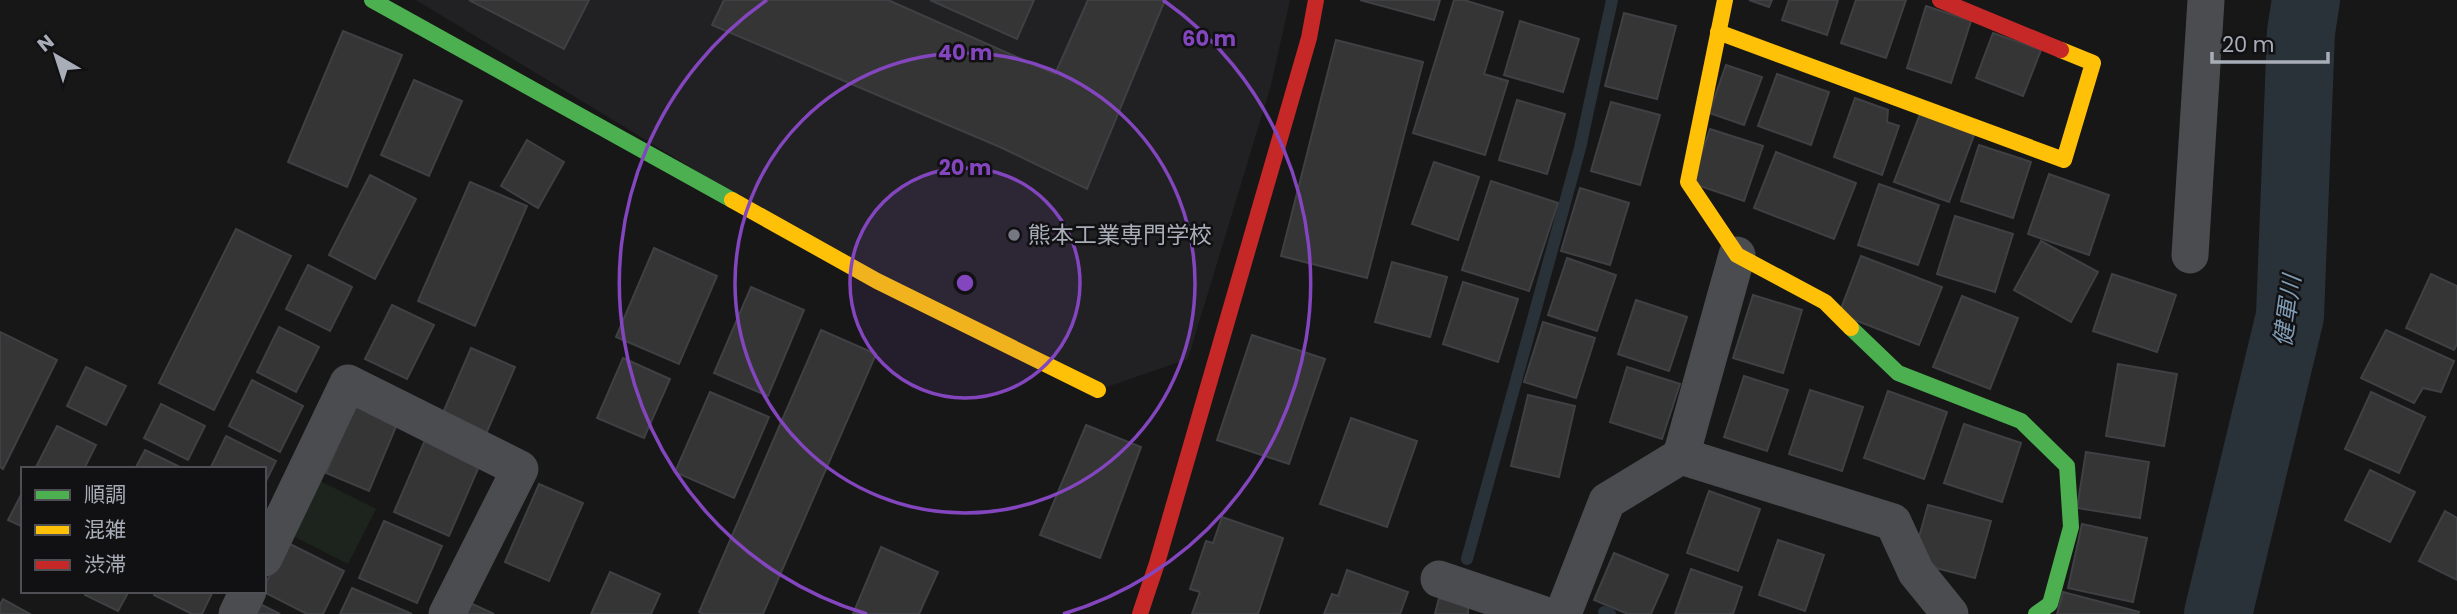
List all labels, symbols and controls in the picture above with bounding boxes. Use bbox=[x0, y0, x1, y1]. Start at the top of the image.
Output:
north arrow bbox=[21, 21, 91, 91]
scale bar bbox=[2212, 21, 2328, 65]
text: 60 m bbox=[1182, 24, 1236, 53]
text: N bbox=[32, 28, 60, 58]
text: 20 m bbox=[2222, 30, 2275, 59]
text: 40 m bbox=[938, 38, 992, 67]
text: 20 m bbox=[939, 153, 991, 182]
place label: 熊本工業専門学校 bbox=[1028, 219, 1212, 251]
marker: 熊本工業専門学校 bbox=[1006, 227, 1022, 243]
water label: 健軍川 bbox=[2266, 270, 2309, 349]
centre of rings bbox=[953, 271, 977, 295]
legend bbox=[21, 467, 266, 593]
text: 順調 bbox=[84, 480, 126, 509]
text: 混雑 bbox=[84, 515, 126, 544]
text: 渋滞 bbox=[84, 550, 126, 579]

